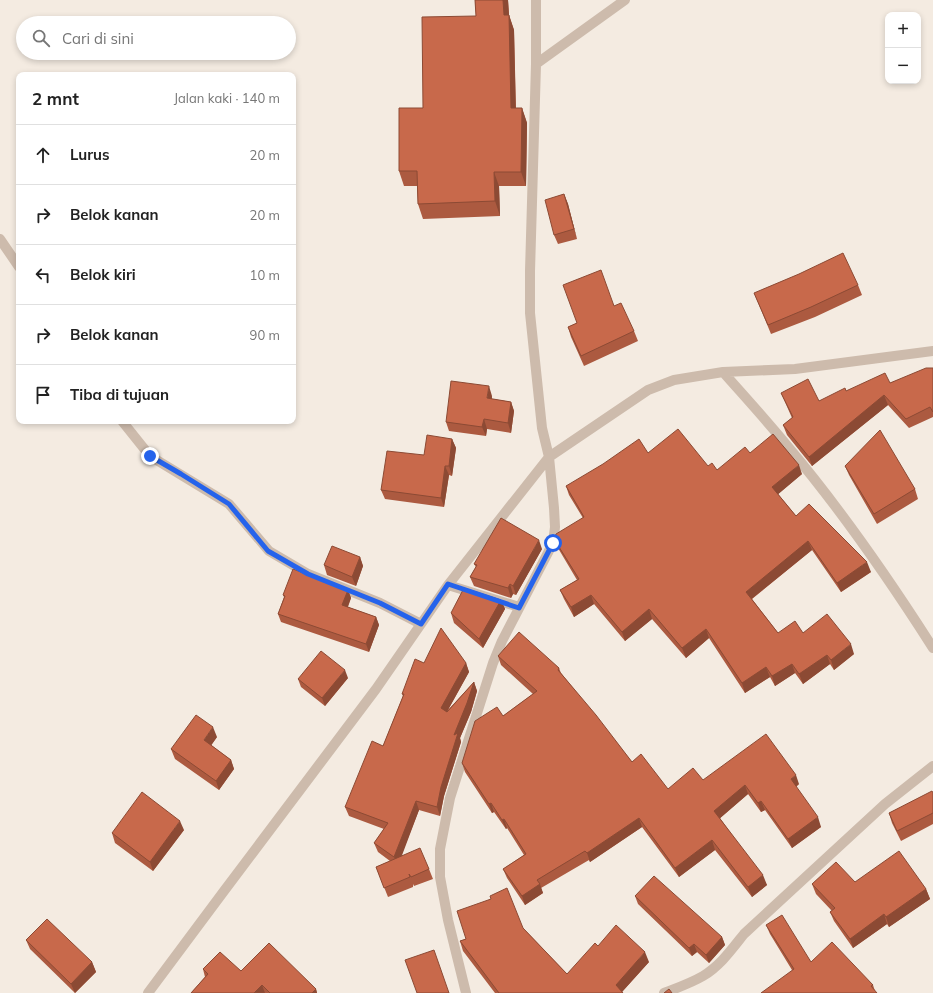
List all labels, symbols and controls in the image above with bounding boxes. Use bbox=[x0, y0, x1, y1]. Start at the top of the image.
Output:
map controls bbox=[885, 12, 921, 84]
button: + bbox=[885, 12, 921, 48]
search box bbox=[16, 16, 296, 60]
icon: search bbox=[30, 27, 52, 49]
text: Cari di sini bbox=[62, 29, 134, 48]
button: − bbox=[885, 48, 921, 84]
text: 2 mnt bbox=[32, 88, 79, 109]
text: Jalan kaki · 140 m bbox=[174, 90, 280, 106]
icon: ahead bbox=[32, 144, 54, 166]
text: Lurus bbox=[70, 145, 110, 164]
text: 20 m bbox=[250, 147, 280, 163]
icon: right bbox=[32, 204, 54, 226]
text: Belok kanan bbox=[70, 205, 159, 224]
text: 20 m bbox=[250, 207, 280, 223]
icon: left bbox=[32, 264, 54, 286]
text: Belok kiri bbox=[70, 265, 136, 284]
text: 10 m bbox=[250, 267, 280, 283]
icon: right bbox=[32, 324, 54, 346]
text: Belok kanan bbox=[70, 325, 159, 344]
text: 90 m bbox=[250, 327, 280, 343]
icon: arrive bbox=[32, 384, 54, 406]
text: Tiba di tujuan bbox=[70, 385, 169, 404]
route end bbox=[141, 447, 159, 465]
route start bbox=[544, 534, 562, 552]

